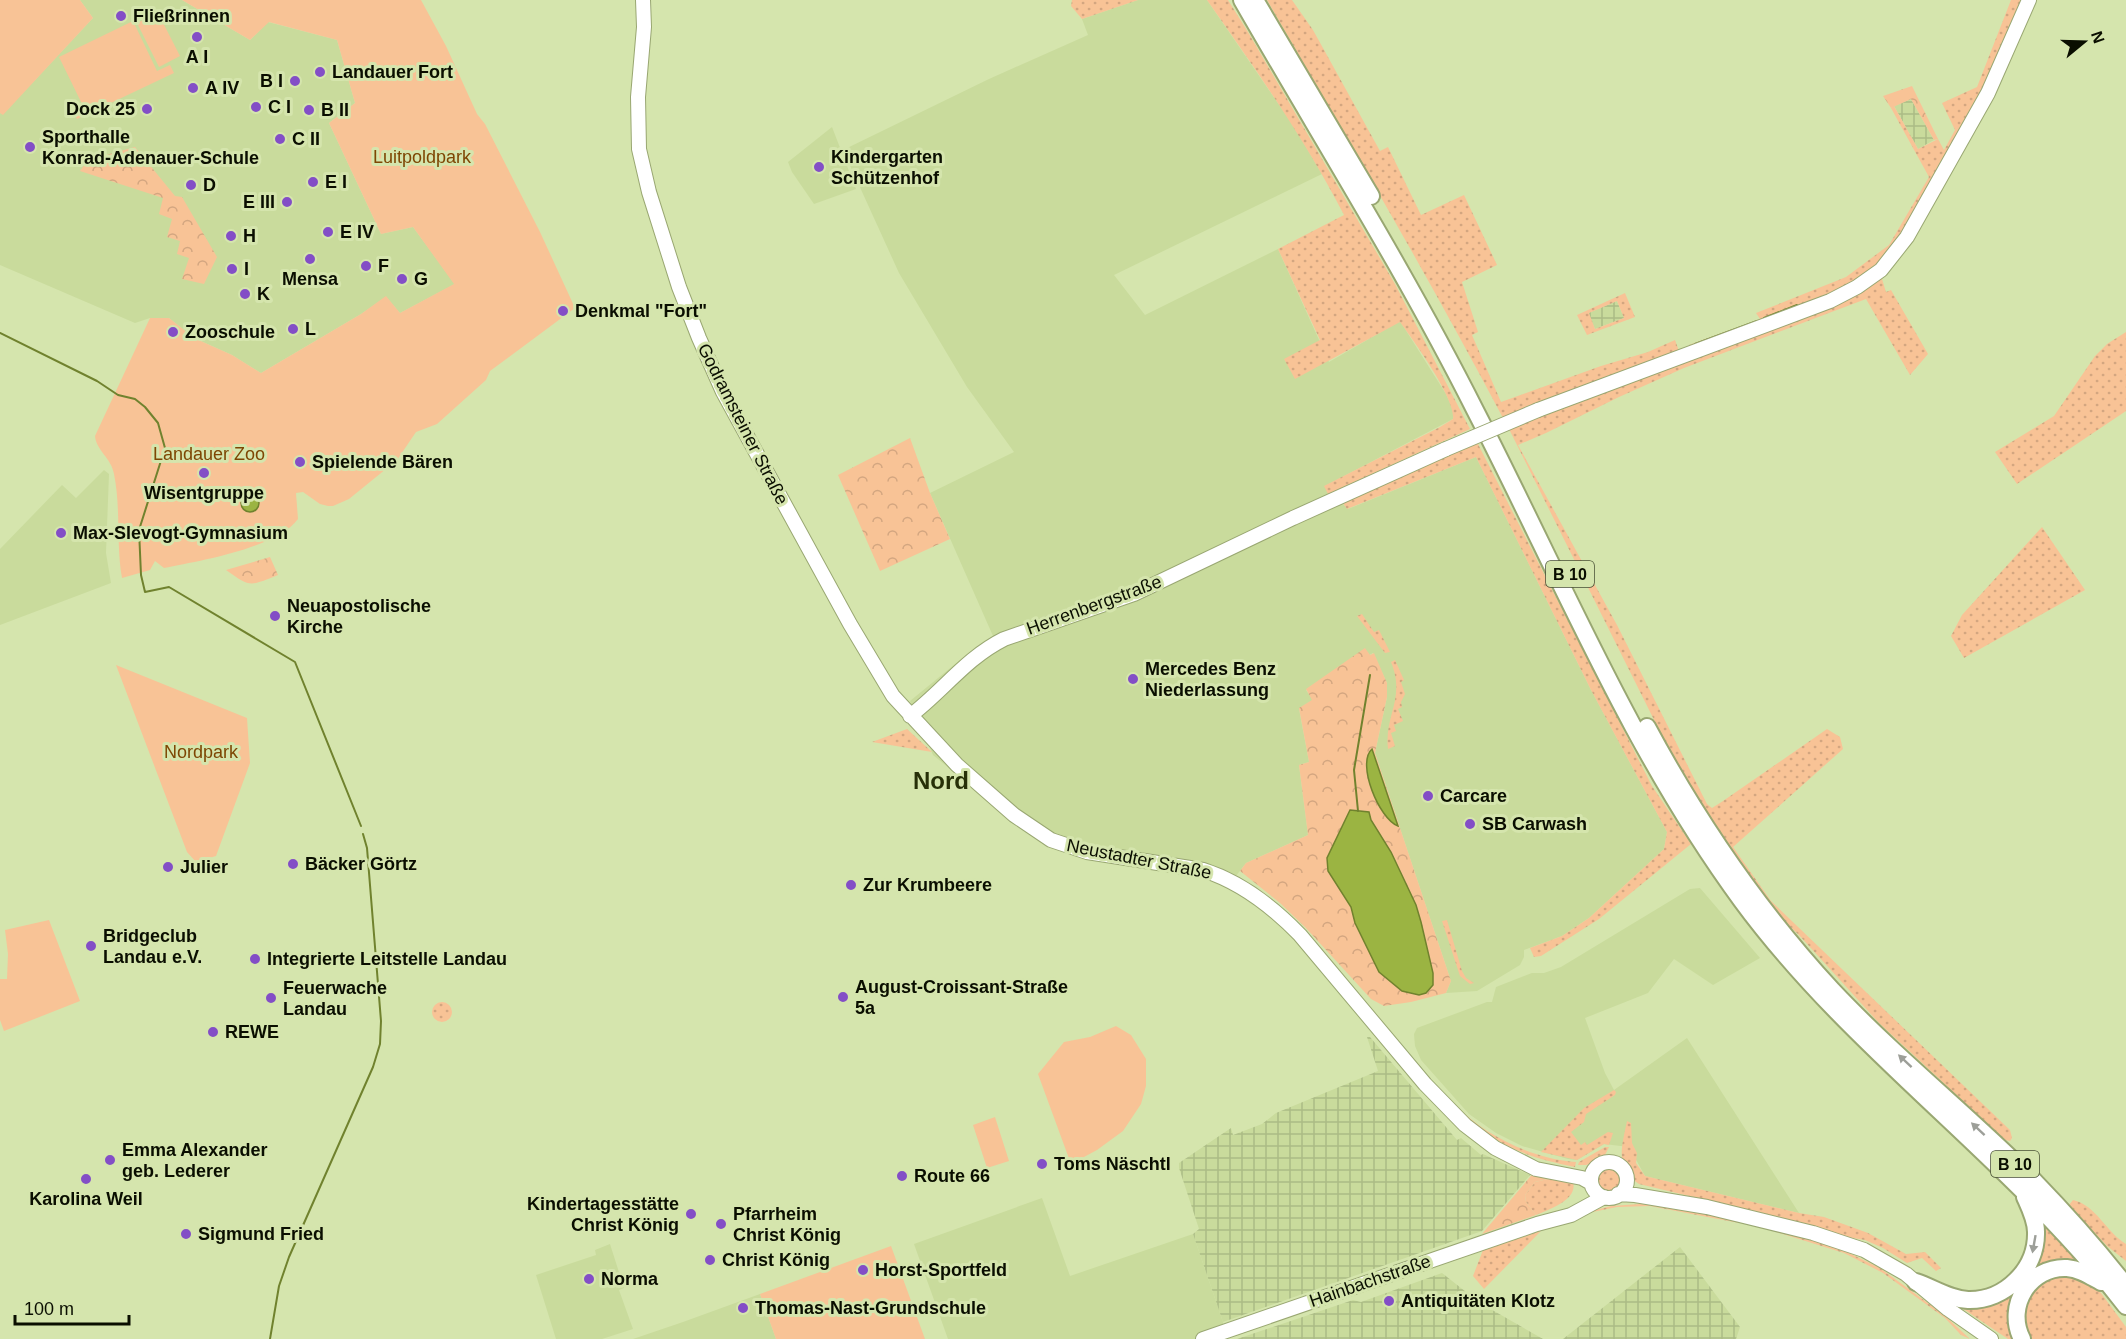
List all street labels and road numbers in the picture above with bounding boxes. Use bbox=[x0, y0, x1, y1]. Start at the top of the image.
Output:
street label: Godramsteiner Straße bbox=[694, 340, 792, 508]
road number: B 10 bbox=[1546, 561, 1594, 587]
street label: Herrenbergstraße bbox=[1024, 571, 1164, 639]
street label: Neustadter Straße bbox=[1065, 835, 1213, 883]
road number: B 10 bbox=[1991, 1151, 2039, 1177]
street label: Hainbachstraße bbox=[1307, 1251, 1433, 1311]

